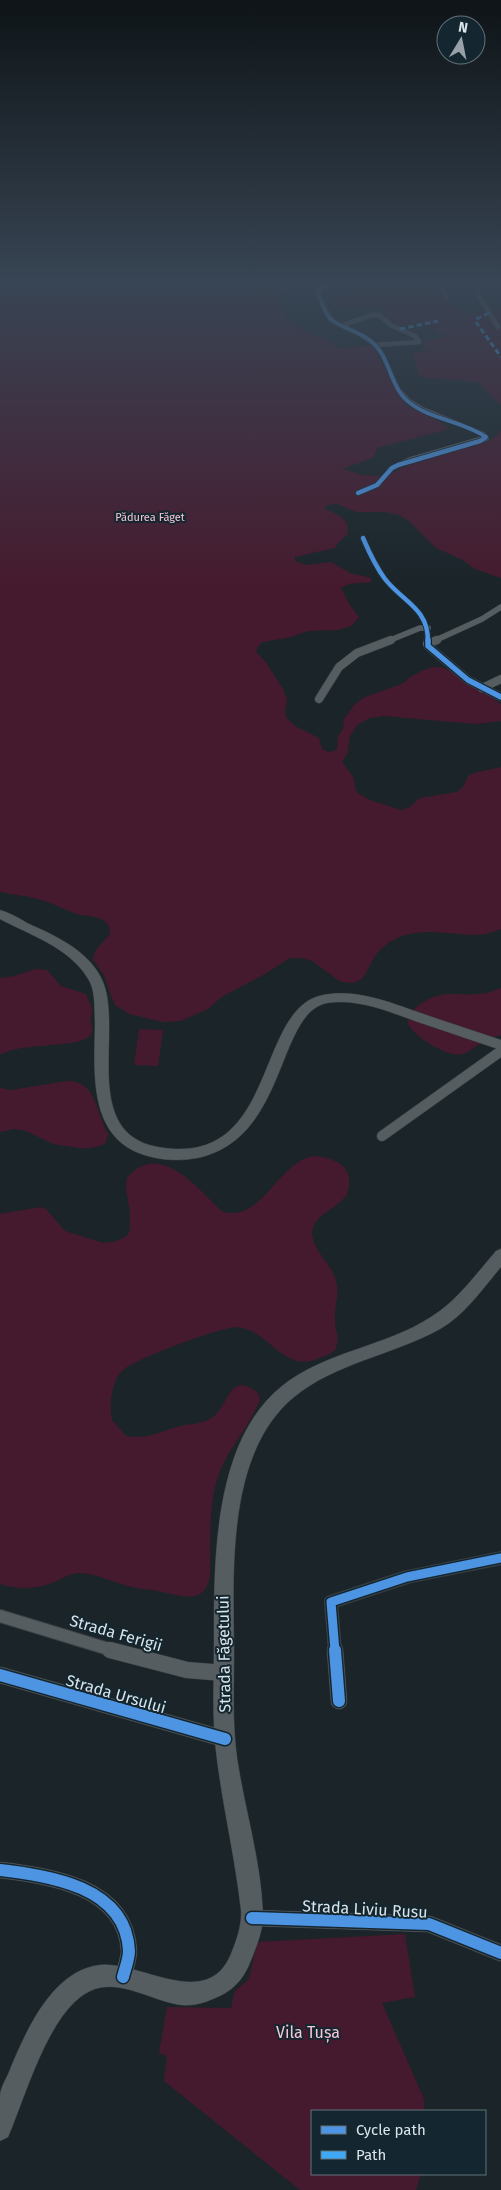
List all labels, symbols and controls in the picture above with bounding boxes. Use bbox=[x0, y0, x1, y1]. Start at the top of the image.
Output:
north arrow bbox=[436, 15, 486, 65]
text: N bbox=[457, 19, 469, 37]
park label: Pădurea Făget bbox=[115, 511, 185, 524]
street label: Strada Făgetului bbox=[213, 1595, 235, 1713]
street label: Strada Ferigii bbox=[68, 1611, 164, 1655]
street label: Strada Ursului bbox=[64, 1671, 168, 1717]
street label: Strada Liviu Rusu bbox=[302, 1896, 428, 1922]
park label: Vila Tușa bbox=[276, 2023, 340, 2043]
legend bbox=[311, 2110, 486, 2175]
text: Cycle path bbox=[356, 2121, 426, 2139]
text: Path bbox=[356, 2146, 386, 2164]

